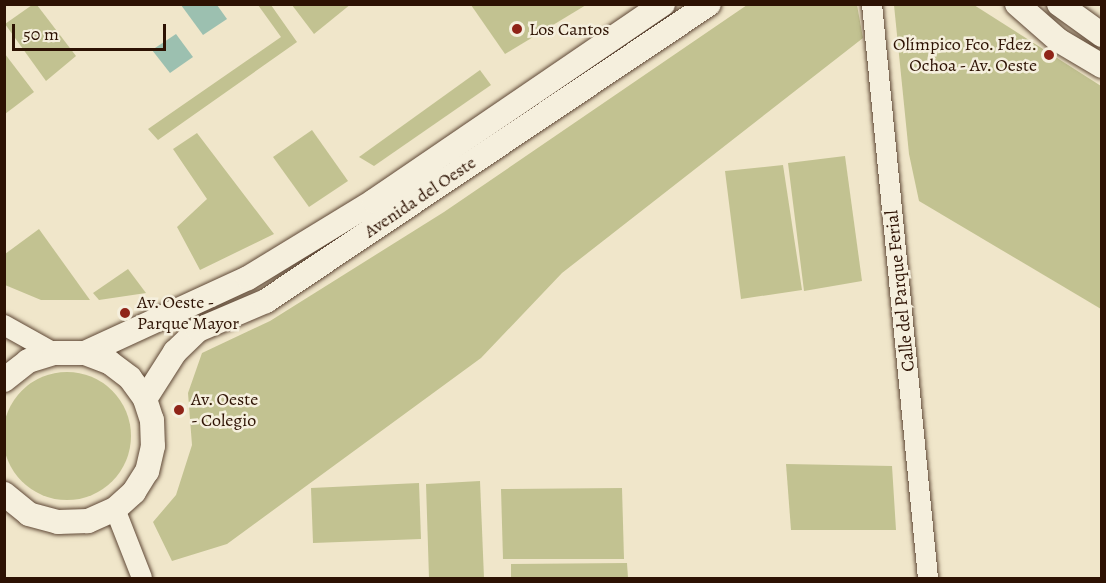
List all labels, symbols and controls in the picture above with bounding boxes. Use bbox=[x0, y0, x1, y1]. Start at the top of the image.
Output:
scale bar bbox=[15, 12, 170, 50]
place label: Los Cantos bbox=[529, 18, 610, 40]
text: 50 m bbox=[23, 22, 59, 46]
marker: Los Cantos bbox=[510, 22, 524, 36]
place label: Olímpico Fco. Fdez. Ochoa - Av. Oeste bbox=[893, 34, 1037, 76]
marker: Olímpico Fco. Fdez. Ochoa - Av. Oeste bbox=[1042, 48, 1056, 62]
street label: Avenida del Oeste bbox=[360, 152, 480, 242]
street label: Calle del Parque Ferial bbox=[881, 209, 919, 373]
place label: Av. Oeste - Parque Mayor bbox=[137, 292, 239, 334]
marker: Av. Oeste - Parque Mayor bbox=[118, 306, 132, 320]
place label: Av. Oeste - Colegio bbox=[191, 389, 259, 432]
marker: Av. Oeste - Colegio bbox=[172, 403, 186, 417]

